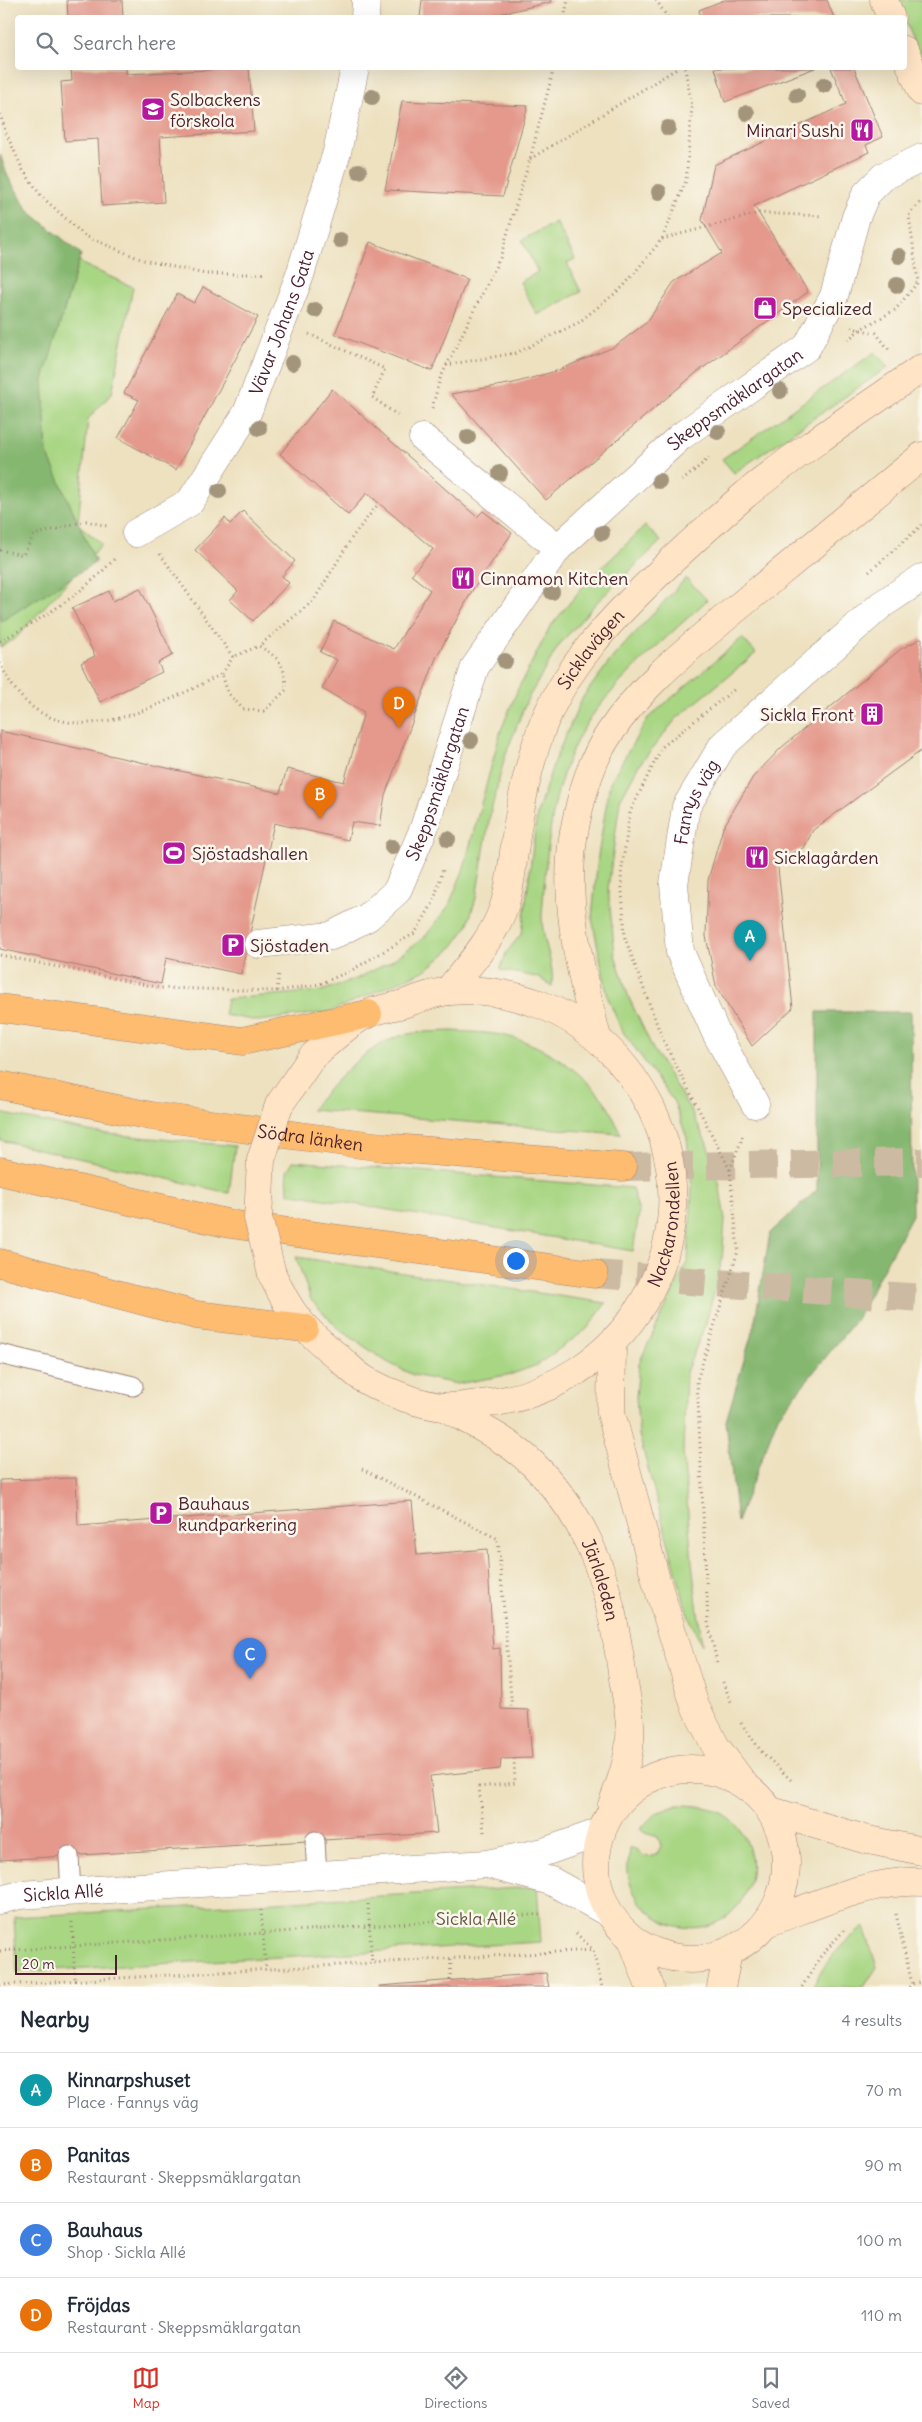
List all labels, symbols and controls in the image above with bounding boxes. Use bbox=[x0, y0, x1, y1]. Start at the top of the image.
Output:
search box bbox=[15, 15, 907, 70]
icon: search bbox=[33, 29, 61, 57]
text: Search here bbox=[73, 31, 176, 55]
place label: Solbackens förskola bbox=[170, 88, 261, 132]
school or university icon: Solbackens förskola bbox=[140, 96, 166, 122]
restaurant icon: Minari Sushi bbox=[849, 117, 875, 143]
place label: Minari Sushi bbox=[746, 119, 844, 142]
street label: Vävar Johans Gata bbox=[243, 247, 319, 398]
shop icon: Specialized bbox=[752, 295, 778, 321]
place label: Specialized bbox=[782, 297, 872, 320]
street label: Skeppsmäklargatan bbox=[662, 342, 807, 455]
restaurant icon: Cinnamon Kitchen bbox=[450, 565, 476, 591]
place label: Cinnamon Kitchen bbox=[480, 567, 629, 590]
street label: Sicklavägen bbox=[552, 604, 629, 693]
pin: D bbox=[383, 687, 415, 728]
building icon: Sickla Front bbox=[859, 701, 885, 727]
street label: Skeppsmäklargatan bbox=[400, 703, 473, 864]
place label: Sickla Front bbox=[760, 703, 854, 726]
street label: Fannys väg bbox=[669, 755, 724, 846]
pin: B bbox=[304, 778, 336, 819]
sports icon: Sjöstadshallen bbox=[161, 840, 187, 866]
place label: Sjöstadshallen bbox=[192, 842, 308, 865]
restaurant icon: Sicklagården bbox=[744, 844, 770, 870]
place label: Sicklagården bbox=[774, 846, 879, 869]
pin: A bbox=[734, 920, 766, 961]
parking icon: Sjöstaden bbox=[220, 932, 246, 958]
place label: Sjöstaden bbox=[250, 934, 329, 957]
street label: Södra länken bbox=[256, 1119, 365, 1156]
street label: Nackarondellen bbox=[642, 1160, 684, 1290]
your location bbox=[503, 1248, 529, 1274]
place label: Bauhaus kundparkering bbox=[178, 1492, 297, 1536]
parking icon: Bauhaus kundparkering bbox=[148, 1500, 174, 1526]
street label: Järlaleden bbox=[577, 1535, 625, 1623]
pin: C bbox=[234, 1638, 266, 1679]
street label: Sickla Allé bbox=[22, 1878, 104, 1906]
park label: Sickla Allé bbox=[436, 1907, 516, 1930]
scale bar bbox=[15, 1952, 118, 1975]
text: 20 m bbox=[22, 1955, 55, 1973]
text: Nearby bbox=[20, 2006, 90, 2033]
text: 4 results bbox=[841, 2010, 902, 2030]
text: Kinnarpshuset bbox=[67, 2068, 190, 2092]
text: A bbox=[31, 2080, 41, 2100]
text: 70 m bbox=[866, 2080, 902, 2100]
text: Place · Fannys väg bbox=[67, 2092, 199, 2112]
text: Panitas bbox=[67, 2143, 130, 2167]
text: B bbox=[31, 2155, 41, 2175]
text: 90 m bbox=[864, 2155, 902, 2175]
text: Restaurant · Skeppsmäklargatan bbox=[67, 2167, 301, 2187]
text: Bauhaus bbox=[67, 2218, 143, 2242]
text: C bbox=[31, 2230, 41, 2250]
text: 100 m bbox=[857, 2230, 902, 2250]
text: Shop · Sickla Allé bbox=[67, 2242, 186, 2262]
text: Fröjdas bbox=[67, 2293, 130, 2317]
text: D bbox=[30, 2305, 42, 2325]
text: 110 m bbox=[861, 2305, 902, 2325]
text: Restaurant · Skeppsmäklargatan bbox=[67, 2317, 301, 2337]
tab: Map bbox=[132, 2364, 160, 2412]
tab: Directions bbox=[424, 2364, 487, 2412]
tab: Saved bbox=[752, 2364, 790, 2412]

